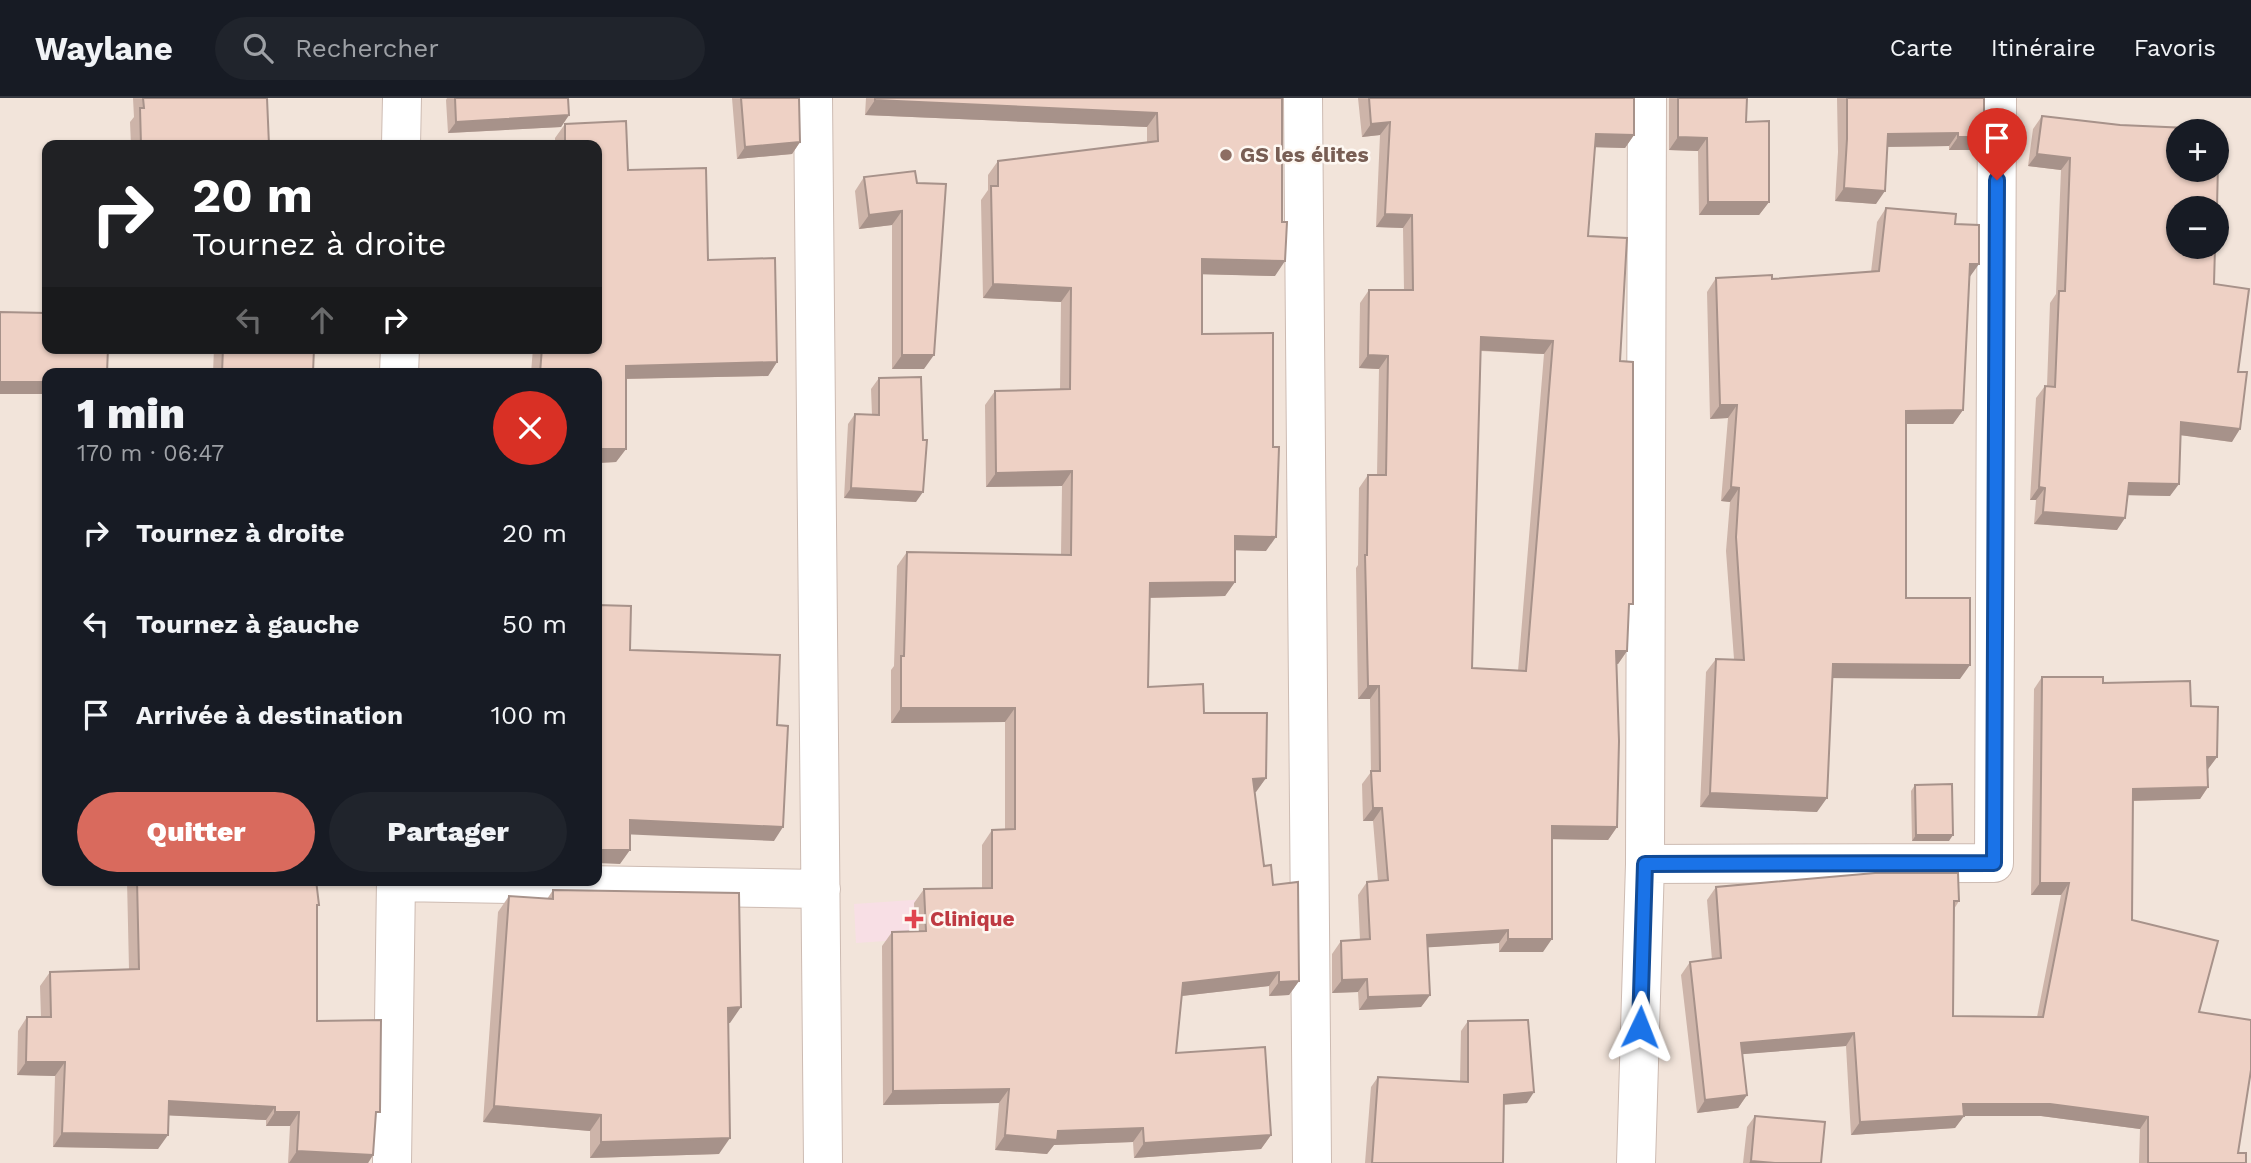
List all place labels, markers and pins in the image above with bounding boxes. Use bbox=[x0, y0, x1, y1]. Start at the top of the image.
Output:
pin bbox=[1967, 108, 2027, 180]
place label: GS les élites bbox=[1240, 142, 1369, 167]
marker: GS les élites bbox=[1218, 147, 1234, 163]
place label: Clinique bbox=[930, 906, 1015, 931]
marker: Clinique bbox=[904, 909, 924, 929]

